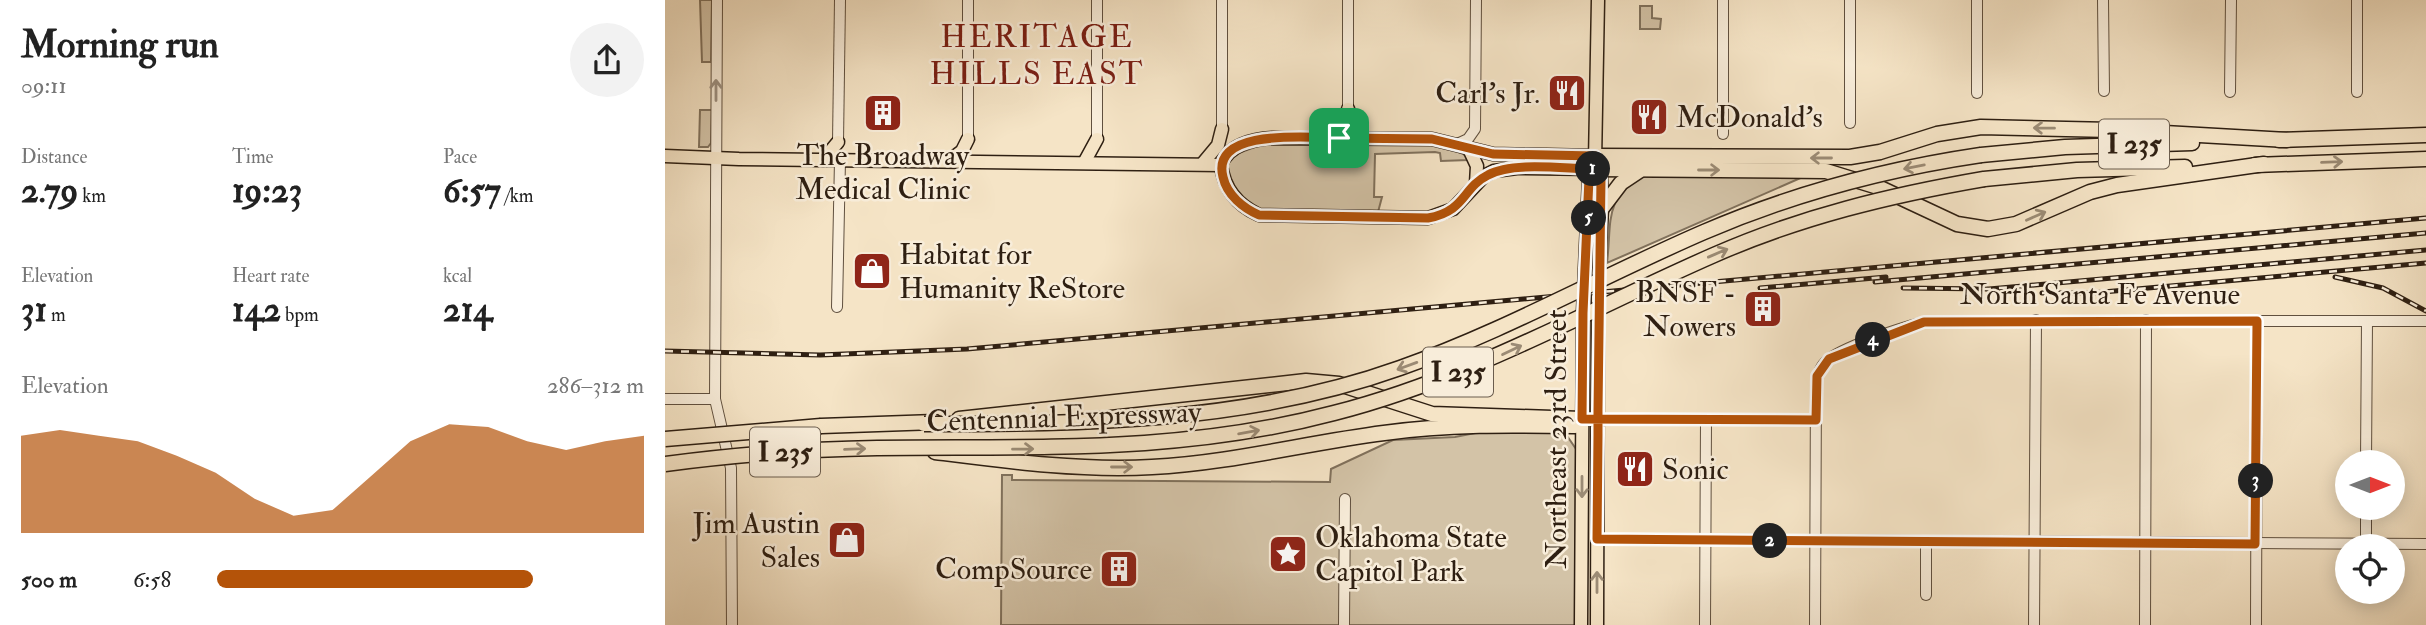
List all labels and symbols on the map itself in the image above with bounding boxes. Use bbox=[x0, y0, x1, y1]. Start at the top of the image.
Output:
district label: HERITAGE HILLS EAST bbox=[930, 17, 1144, 94]
restaurant icon: Carl's Jr. bbox=[1546, 72, 1588, 114]
place label: Carl's Jr. bbox=[1435, 75, 1540, 112]
one-way arrow bbox=[709, 79, 723, 102]
building icon: The Broadway Medical Clinic bbox=[862, 92, 904, 134]
restaurant icon: McDonald's bbox=[1628, 96, 1670, 138]
place label: McDonald's bbox=[1676, 99, 1823, 136]
pin bbox=[1309, 108, 1369, 168]
road number: I 235 bbox=[2099, 120, 2169, 168]
one-way arrow bbox=[2033, 121, 2056, 135]
place label: The Broadway Medical Clinic bbox=[795, 137, 971, 208]
one-way arrow bbox=[1809, 151, 1832, 165]
pin: 1 bbox=[1576, 152, 1611, 186]
one-way arrow bbox=[2320, 155, 2343, 169]
one-way arrow bbox=[1903, 160, 1925, 174]
one-way arrow bbox=[1697, 163, 1720, 177]
pin: 5 bbox=[1571, 200, 1607, 235]
one-way arrow bbox=[2025, 209, 2046, 222]
place label: Habitat for Humanity ReStore bbox=[899, 236, 1125, 307]
one-way arrow bbox=[1707, 246, 1729, 259]
shop icon: Habitat for Humanity ReStore bbox=[851, 250, 893, 292]
place label: BNSF - Nowers bbox=[1635, 274, 1736, 345]
street label: North Santa Fe Avenue bbox=[1960, 276, 2240, 313]
building icon: BNSF - Nowers bbox=[1742, 288, 1784, 330]
street label: Northeast 23rd Street bbox=[1538, 309, 1575, 569]
pin: 4 bbox=[1855, 322, 1891, 358]
one-way arrow bbox=[1501, 342, 1522, 356]
road number: I 235 bbox=[1423, 348, 1493, 396]
one-way arrow bbox=[1396, 361, 1418, 373]
street label: Centennial Expressway bbox=[926, 394, 1203, 440]
one-way arrow bbox=[1237, 425, 1260, 438]
road number: I 235 bbox=[750, 428, 820, 476]
one-way arrow bbox=[843, 442, 866, 456]
one-way arrow bbox=[1011, 442, 1034, 455]
restaurant icon: Sonic bbox=[1614, 448, 1656, 490]
north arrow bbox=[2335, 450, 2405, 520]
place label: Sonic bbox=[1662, 451, 1729, 488]
one-way arrow bbox=[1110, 460, 1133, 474]
pin: 3 bbox=[2239, 463, 2273, 498]
one-way arrow bbox=[1575, 475, 1589, 498]
place label: Jim Austin Sales bbox=[692, 505, 820, 576]
shop icon: Jim Austin Sales bbox=[826, 519, 868, 561]
place label: Oklahoma State Capitol Park bbox=[1315, 519, 1507, 590]
pin: 2 bbox=[1753, 524, 1787, 558]
place icon: Oklahoma State Capitol Park bbox=[1267, 533, 1309, 575]
building icon: CompSource bbox=[1098, 548, 1140, 590]
place label: CompSource bbox=[935, 551, 1092, 588]
one-way arrow bbox=[1590, 571, 1604, 594]

